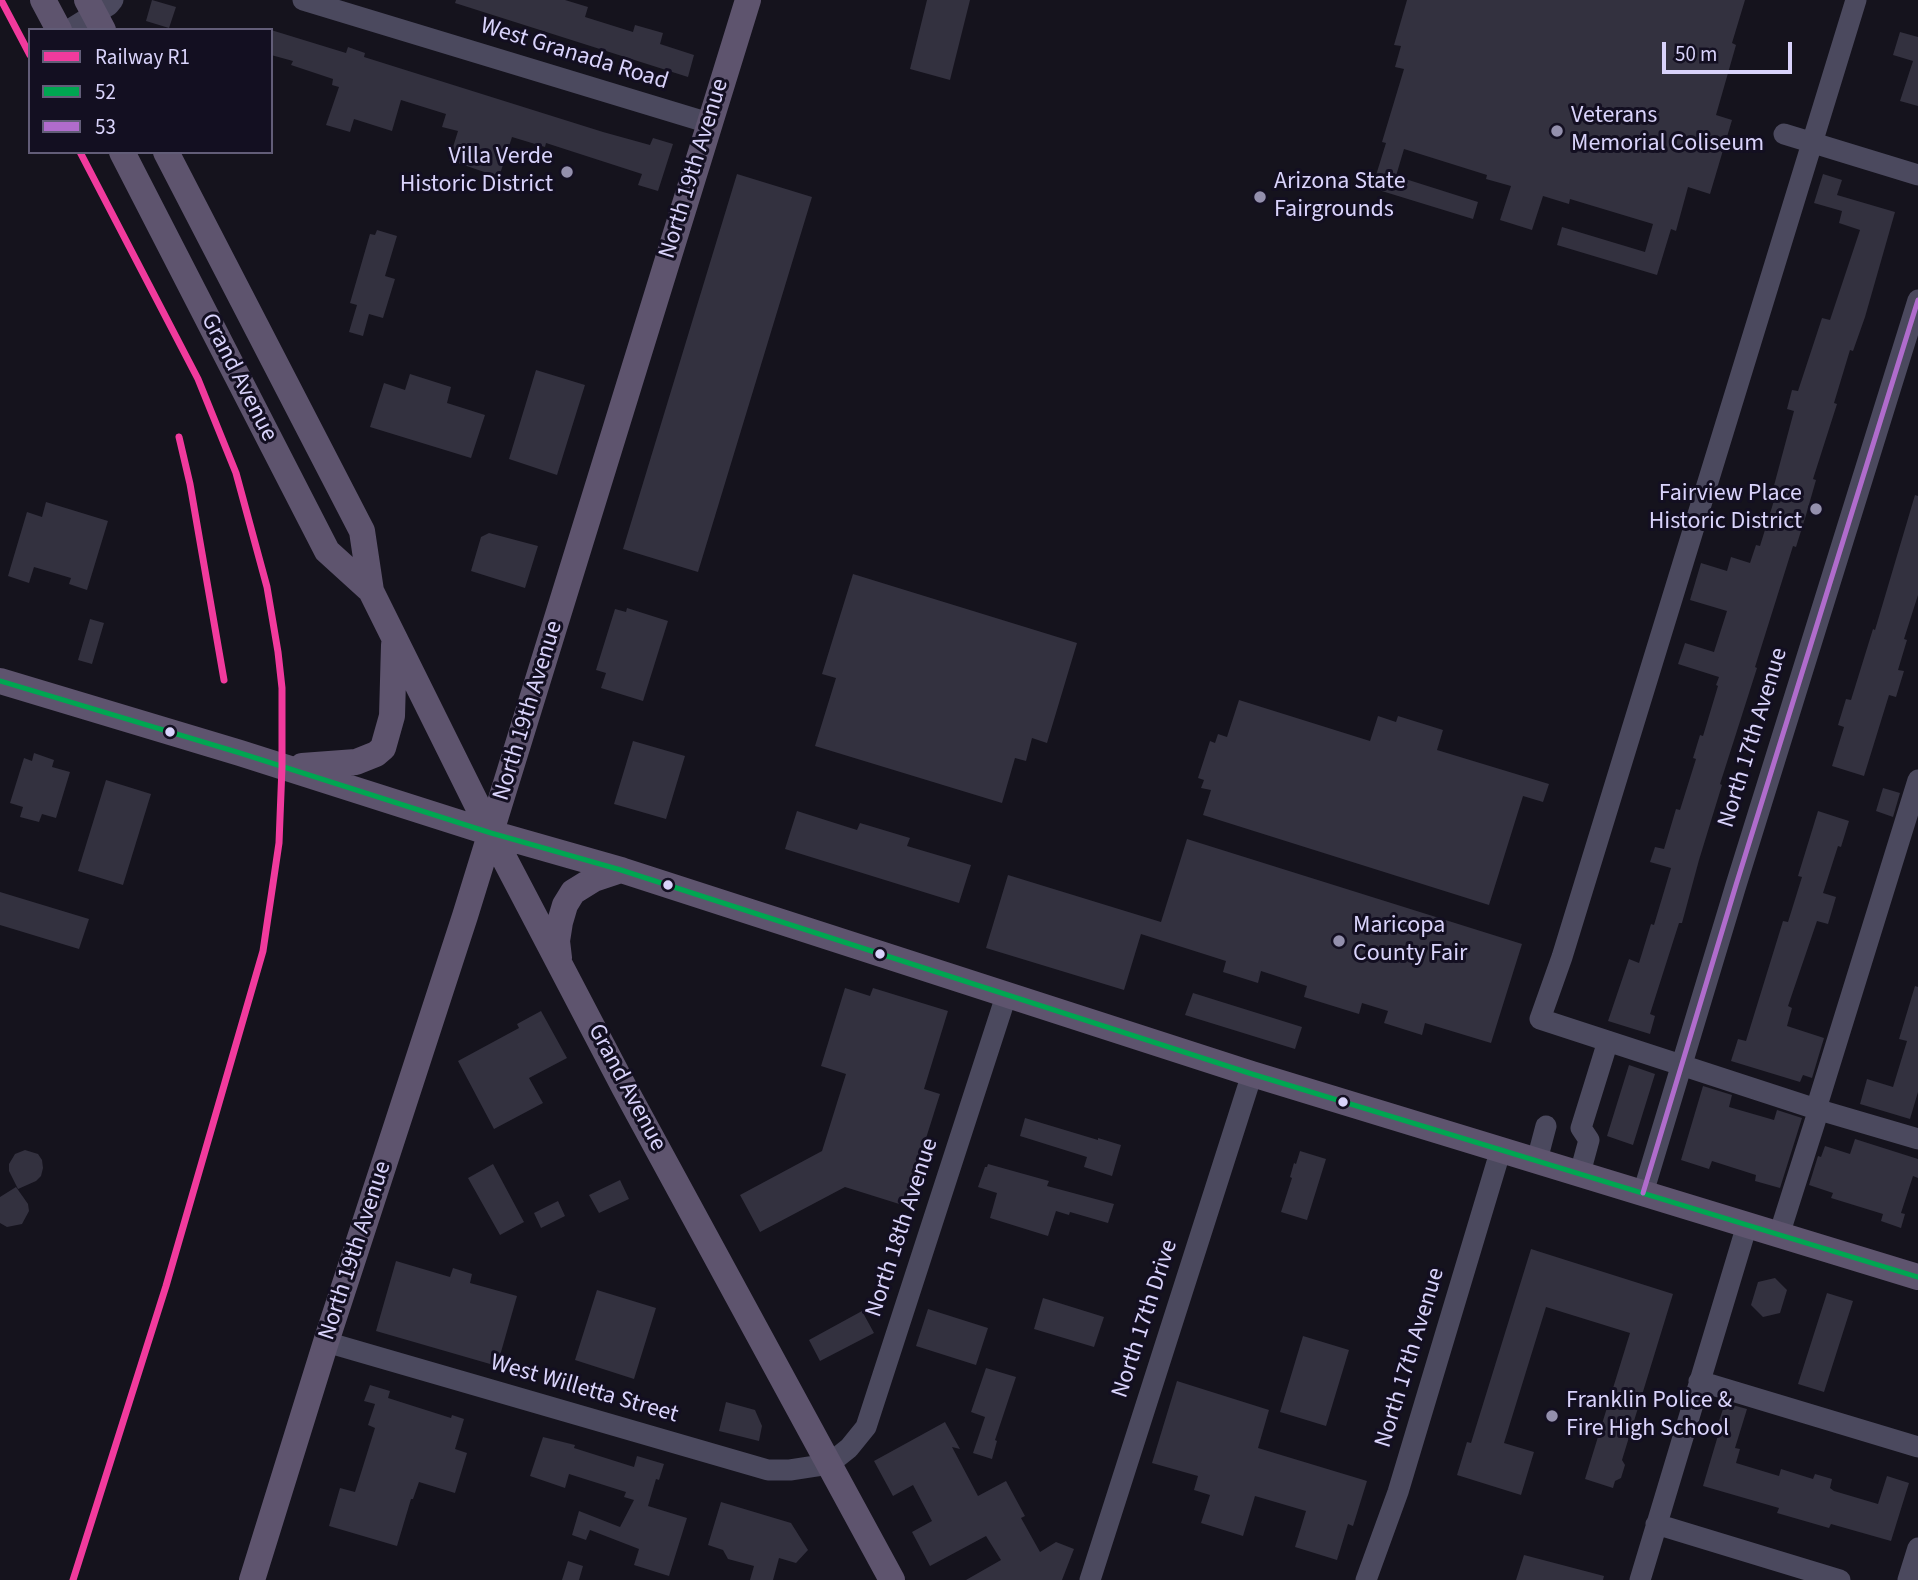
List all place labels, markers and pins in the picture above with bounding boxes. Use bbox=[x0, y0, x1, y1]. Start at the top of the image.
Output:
place label: Veterans Memorial Coliseum bbox=[1571, 103, 1764, 159]
marker: Veterans Memorial Coliseum bbox=[1549, 123, 1565, 139]
place label: Villa Verde Historic District bbox=[400, 144, 553, 200]
marker: Villa Verde Historic District bbox=[559, 164, 575, 180]
place label: Arizona State Fairgrounds bbox=[1274, 169, 1406, 225]
marker: Arizona State Fairgrounds bbox=[1252, 189, 1268, 205]
place label: Fairview Place Historic District bbox=[1649, 481, 1802, 537]
marker: Fairview Place Historic District bbox=[1808, 501, 1824, 517]
unlabelled marker bbox=[163, 725, 177, 739]
unlabelled marker bbox=[661, 878, 675, 892]
place label: Maricopa County Fair bbox=[1353, 913, 1467, 969]
marker: Maricopa County Fair bbox=[1331, 933, 1347, 949]
unlabelled marker bbox=[873, 947, 887, 961]
unlabelled marker bbox=[1336, 1095, 1350, 1109]
place label: Franklin Police & Fire High School bbox=[1566, 1388, 1732, 1444]
marker: Franklin Police & Fire High School bbox=[1544, 1408, 1560, 1424]

